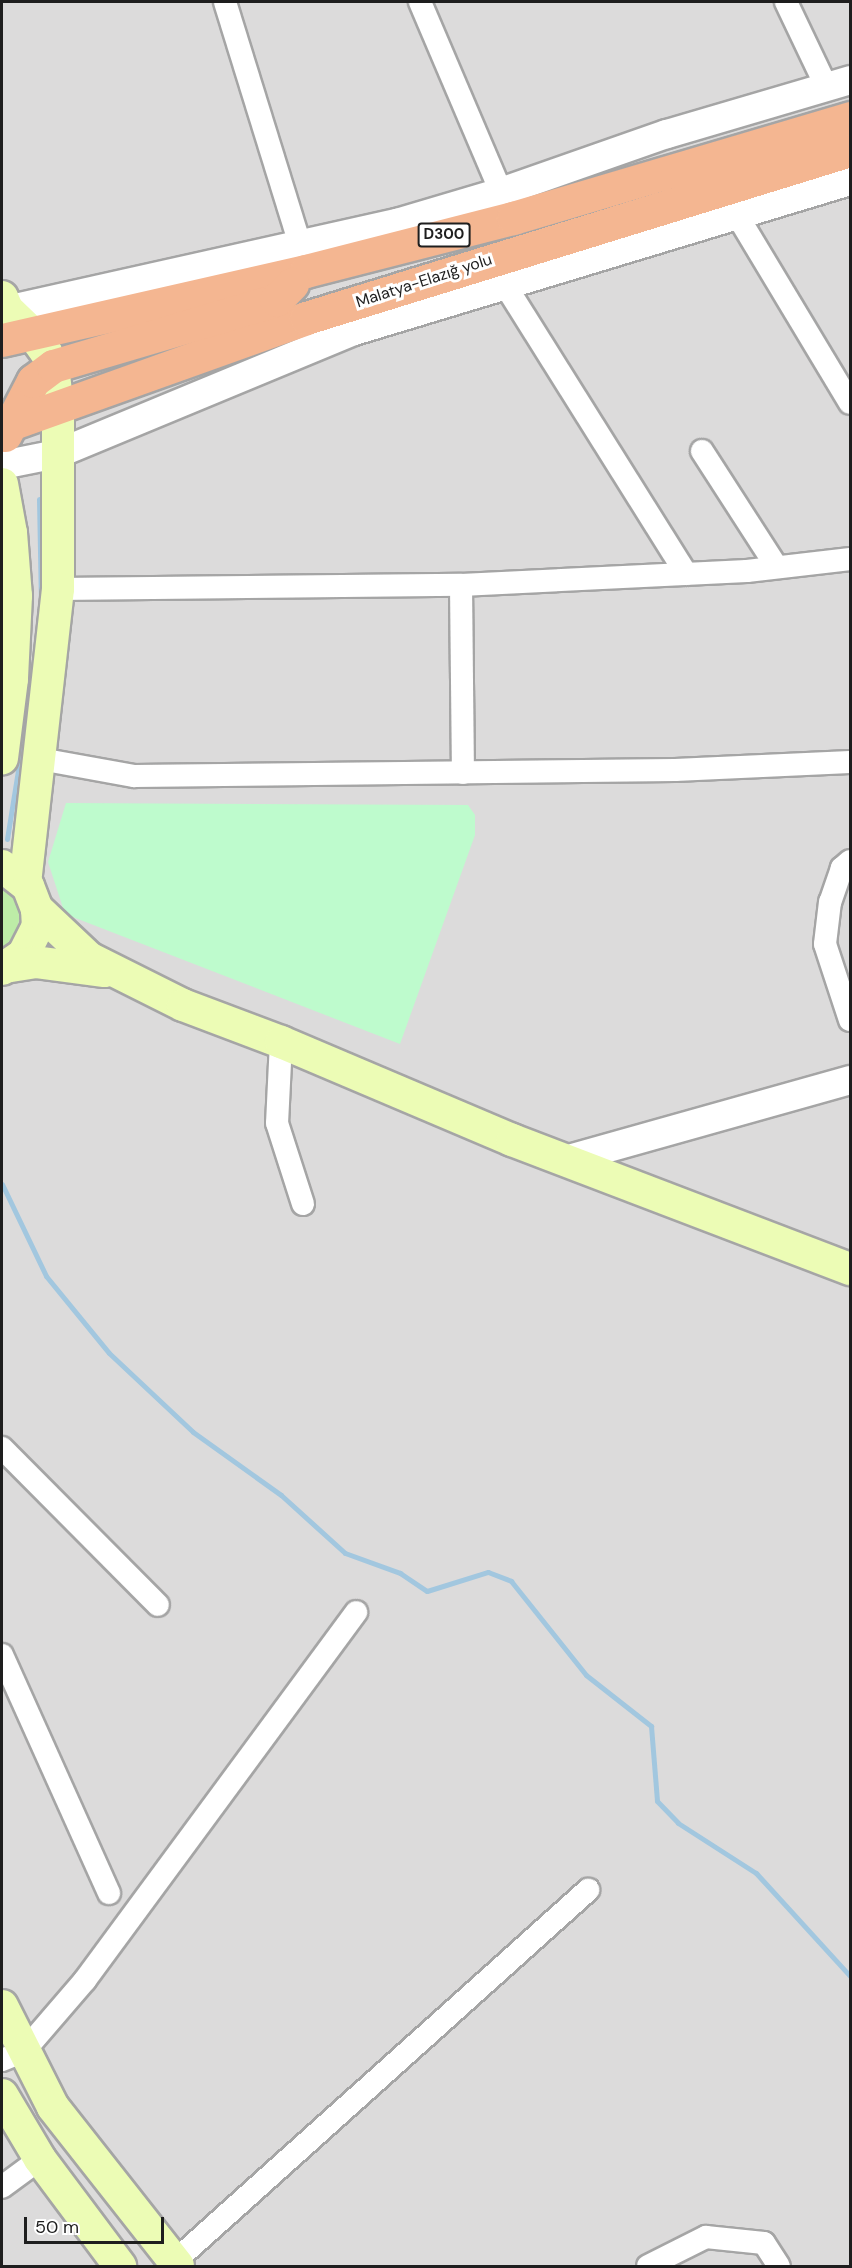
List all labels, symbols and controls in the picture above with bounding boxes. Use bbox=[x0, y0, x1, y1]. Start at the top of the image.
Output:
road number: D300 bbox=[417, 223, 471, 247]
street label: Malatya-Elazığ yolu bbox=[354, 250, 494, 312]
scale bar bbox=[27, 2205, 166, 2243]
text: 50 m bbox=[35, 2215, 79, 2239]

